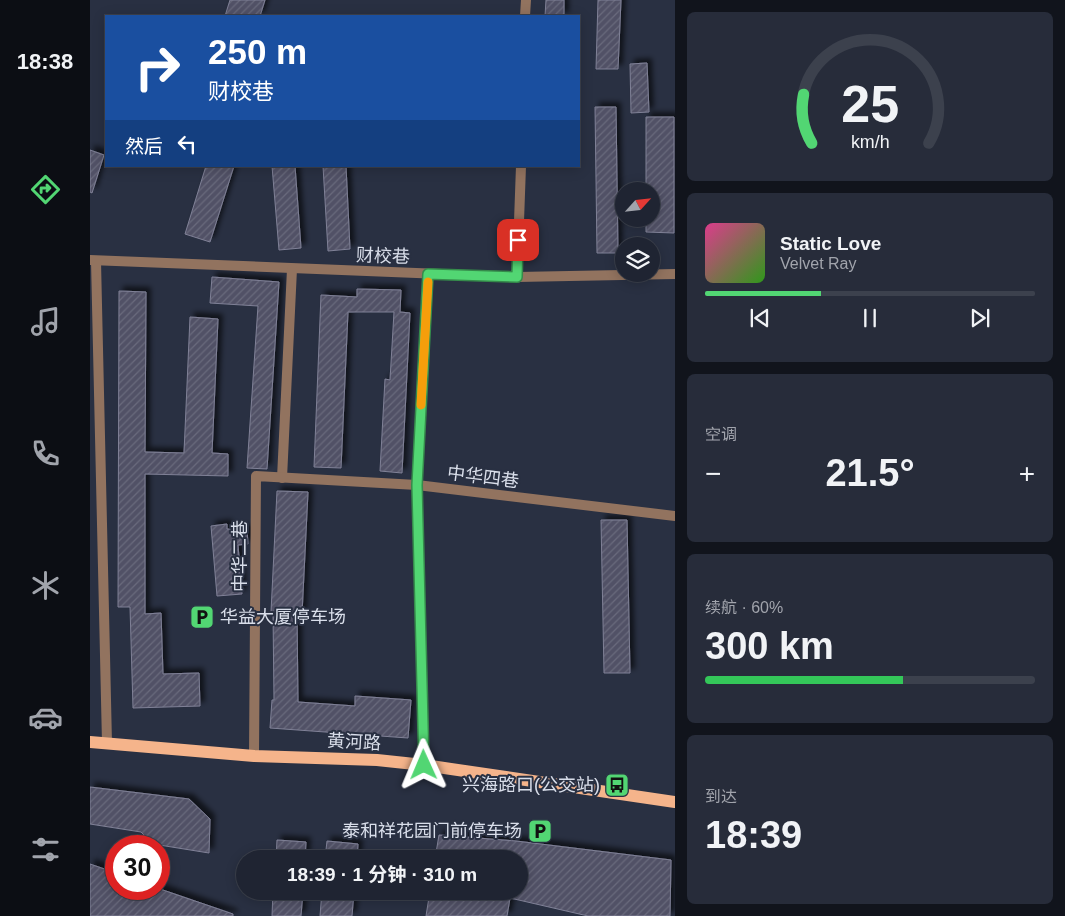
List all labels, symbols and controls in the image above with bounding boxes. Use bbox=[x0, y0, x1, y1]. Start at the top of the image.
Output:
text: 250 m bbox=[208, 32, 307, 71]
icon: right bbox=[125, 35, 190, 100]
text: 18:38 bbox=[17, 49, 73, 74]
text: 25 bbox=[841, 75, 899, 133]
text: 财校巷 bbox=[208, 79, 274, 104]
icon: left bbox=[173, 130, 201, 158]
text: km/h bbox=[851, 132, 889, 152]
text: 然后 bbox=[125, 136, 163, 157]
icon: directions bbox=[28, 172, 63, 207]
north arrow bbox=[615, 182, 660, 228]
map controls bbox=[615, 182, 660, 282]
pin bbox=[497, 219, 539, 261]
icon: arrive bbox=[504, 226, 532, 254]
text: Static Love bbox=[780, 233, 881, 254]
button: layers bbox=[615, 237, 660, 282]
street label: 财校巷 bbox=[356, 245, 410, 267]
text: Velvet Ray bbox=[780, 255, 856, 272]
icon: music bbox=[28, 304, 63, 339]
icon: previous bbox=[746, 304, 774, 332]
icon: pause bbox=[856, 304, 884, 332]
icon: next bbox=[966, 304, 994, 332]
text: 空调 bbox=[705, 426, 737, 443]
icon: phone bbox=[28, 436, 63, 471]
text: 21.5° bbox=[825, 452, 915, 494]
text: − bbox=[705, 458, 721, 489]
text: + bbox=[1019, 458, 1035, 489]
street label: 中华四巷 bbox=[446, 463, 520, 491]
street label: 中华二巷 bbox=[230, 520, 250, 592]
icon: climate bbox=[28, 568, 63, 603]
text: 续航 · 60% bbox=[705, 599, 783, 616]
parking icon: 华益大厦停车场 bbox=[189, 604, 215, 630]
place label: 华益大厦停车场 bbox=[220, 607, 346, 627]
text: 300 km bbox=[705, 625, 834, 667]
icon: car bbox=[28, 700, 63, 735]
street label: 黄河路 bbox=[327, 731, 381, 753]
position arrow bbox=[397, 738, 449, 790]
bus stop icon: 兴海路口(公交站) bbox=[604, 772, 630, 798]
place label: 兴海路口(公交站) bbox=[462, 775, 600, 795]
text: 到达 bbox=[705, 788, 737, 805]
text: 18:39 bbox=[705, 814, 802, 856]
parking icon: 泰和祥花园门前停车场 bbox=[527, 818, 553, 844]
place label: 泰和祥花园门前停车场 bbox=[342, 821, 522, 841]
icon: filters bbox=[28, 832, 63, 867]
speed limit sign: 30 bbox=[105, 835, 170, 900]
text: 18:39 · 1 分钟 · 310 m bbox=[287, 864, 477, 885]

